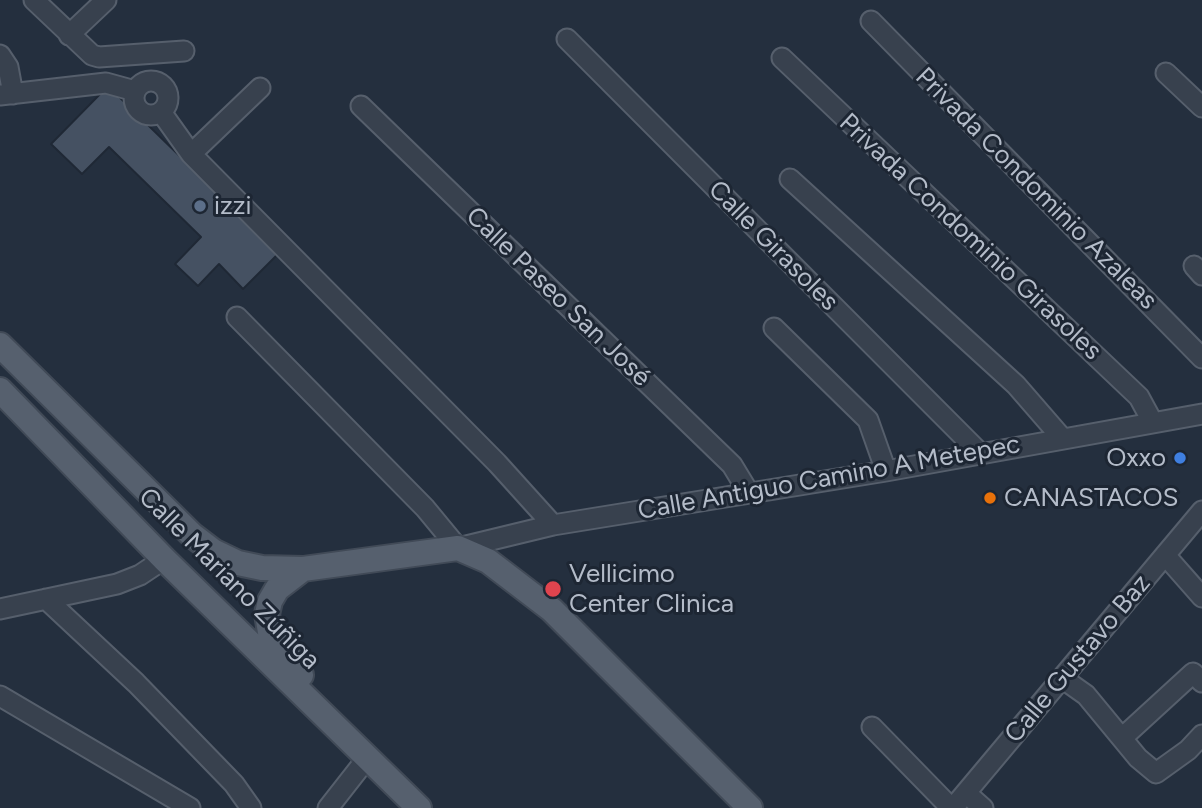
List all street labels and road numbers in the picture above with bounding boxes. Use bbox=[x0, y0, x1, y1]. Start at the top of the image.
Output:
street label: Privada Condominio Azaleas bbox=[909, 62, 1163, 316]
street label: Privada Condominio Girasoles bbox=[832, 107, 1108, 367]
street label: Calle Girasoles bbox=[701, 174, 845, 318]
street label: Calle Paseo San José bbox=[459, 201, 657, 393]
street label: Calle Antiguo Camino A Metepec bbox=[636, 429, 1022, 527]
street label: Calle Mariano Zúñiga bbox=[132, 482, 326, 676]
street label: Calle Gustavo Baz bbox=[999, 569, 1157, 749]

